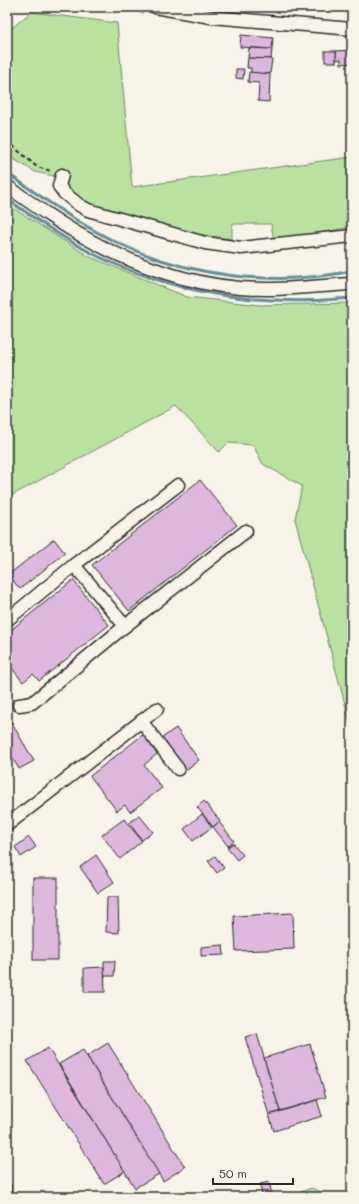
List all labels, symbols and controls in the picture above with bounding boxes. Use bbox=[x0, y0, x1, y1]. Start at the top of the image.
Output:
scale bar bbox=[213, 1160, 293, 1186]
text: 50 m bbox=[219, 1165, 247, 1181]

